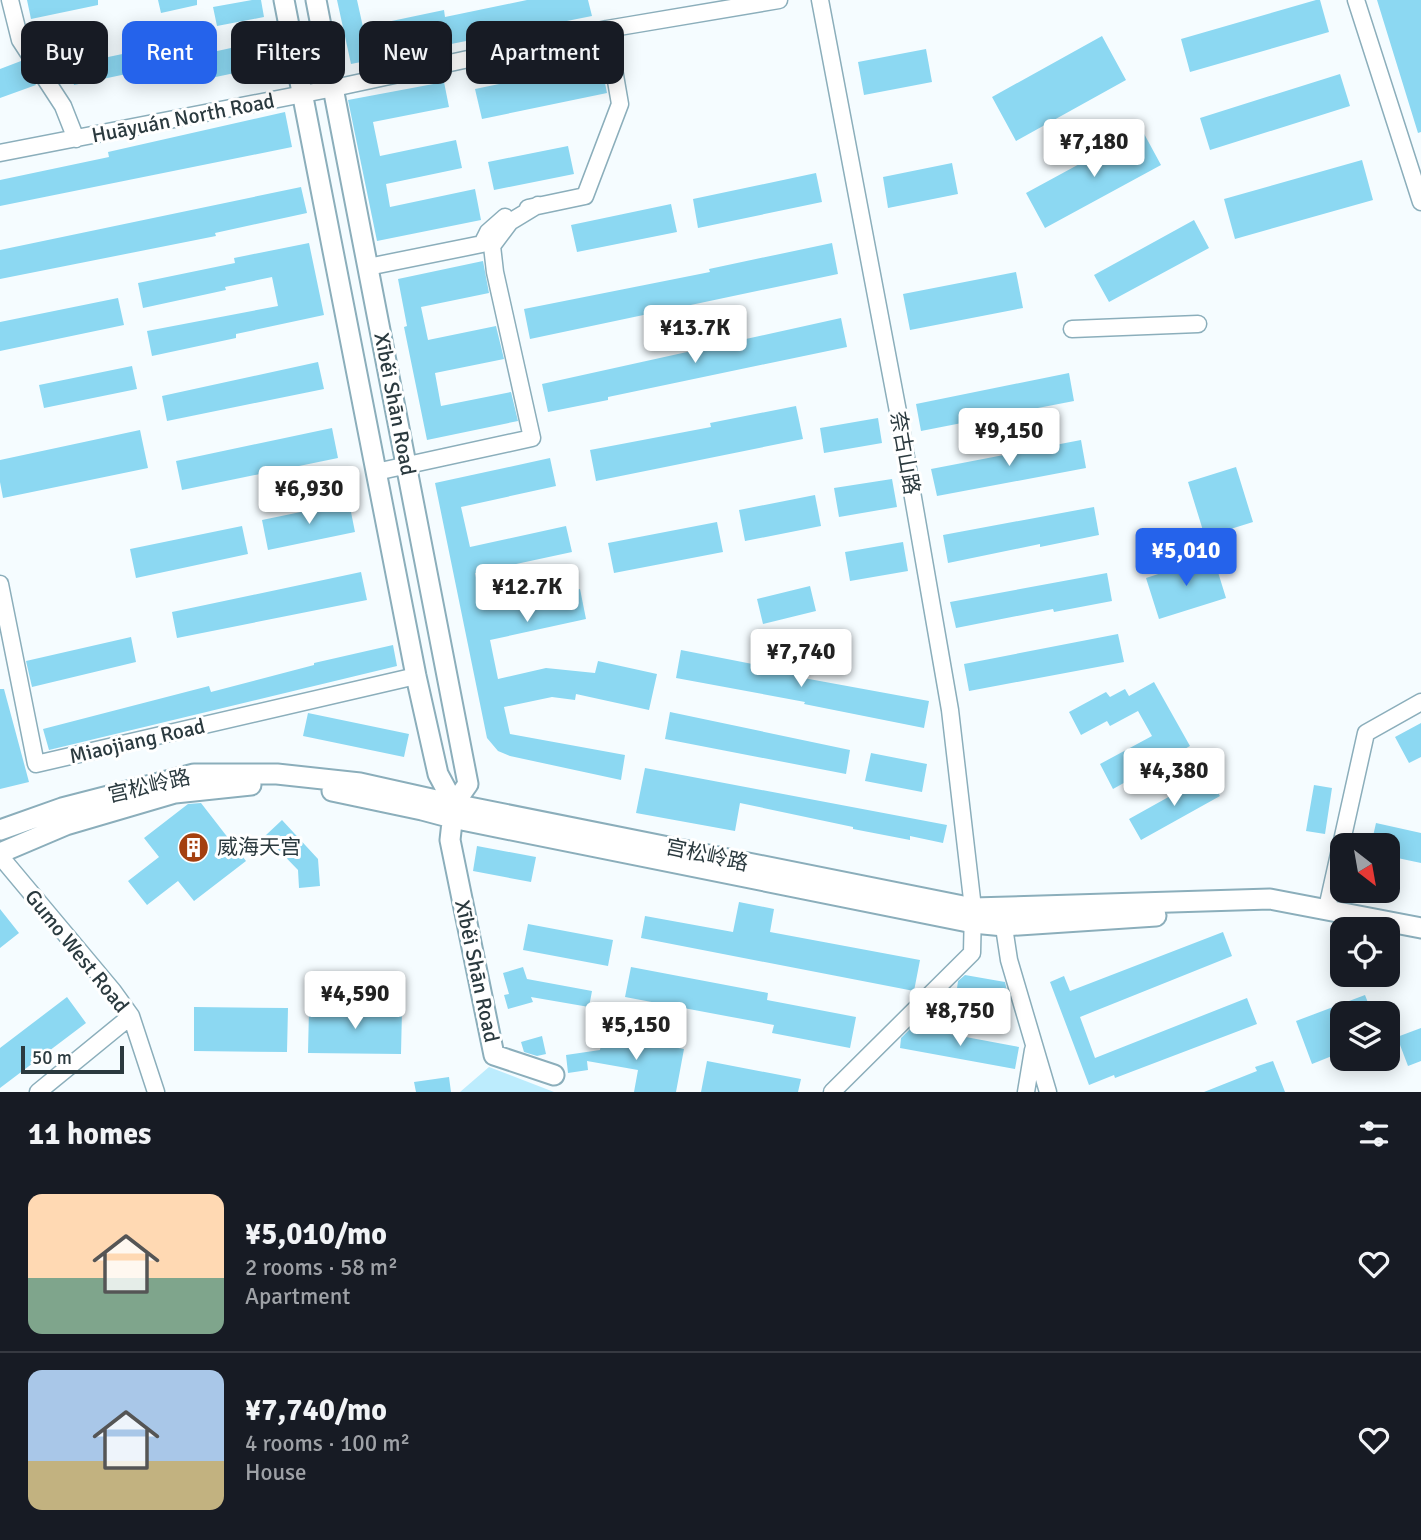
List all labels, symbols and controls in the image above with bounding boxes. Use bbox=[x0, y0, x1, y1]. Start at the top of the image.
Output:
chip: Buy bbox=[21, 21, 108, 84]
chip: Rent bbox=[122, 21, 217, 84]
chip: Filters bbox=[231, 21, 345, 84]
chip: New bbox=[359, 21, 452, 84]
chip: Apartment bbox=[466, 21, 624, 84]
street label: Huāyuán North Road bbox=[89, 88, 277, 148]
pin: ¥7,180 bbox=[1037, 120, 1151, 179]
text: ¥7,180 bbox=[1060, 127, 1128, 156]
pin: ¥13.7K bbox=[638, 306, 752, 365]
text: ¥13.7K bbox=[660, 313, 730, 342]
street label: Xīběi Shān Road bbox=[368, 330, 422, 478]
pin: ¥9,150 bbox=[952, 408, 1066, 468]
street label: 奈古山路 bbox=[885, 409, 925, 497]
text: ¥9,150 bbox=[975, 416, 1043, 445]
pin: ¥6,930 bbox=[252, 466, 366, 526]
text: ¥6,930 bbox=[275, 474, 343, 503]
pin: ¥5,010 bbox=[1129, 528, 1243, 588]
text: ¥5,010 bbox=[1152, 536, 1220, 565]
pin: ¥12.7K bbox=[470, 564, 584, 624]
text: ¥12.7K bbox=[492, 572, 562, 601]
pin: ¥7,740 bbox=[744, 630, 858, 689]
text: ¥7,740 bbox=[767, 637, 835, 666]
street label: Miaojiang Road bbox=[67, 713, 207, 769]
pin: ¥4,380 bbox=[1117, 748, 1231, 808]
text: ¥4,380 bbox=[1140, 756, 1208, 785]
street label: 宫松岭路 bbox=[105, 764, 193, 808]
building icon: 威海天宫 bbox=[177, 830, 211, 864]
north arrow bbox=[1330, 833, 1400, 903]
map controls bbox=[1330, 833, 1400, 1071]
place label: 威海天宫 bbox=[217, 834, 301, 860]
street label: 宫松岭路 bbox=[663, 834, 751, 876]
street label: Gumo West Road bbox=[19, 884, 135, 1018]
street label: Xīběi Shān Road bbox=[449, 897, 505, 1045]
button: locate bbox=[1330, 917, 1400, 987]
pin: ¥4,590 bbox=[298, 972, 412, 1031]
text: ¥4,590 bbox=[321, 979, 389, 1008]
pin: ¥8,750 bbox=[903, 988, 1017, 1048]
text: ¥8,750 bbox=[926, 996, 994, 1025]
button: layers bbox=[1330, 1001, 1400, 1071]
pin: ¥5,150 bbox=[579, 1002, 693, 1062]
text: ¥5,150 bbox=[602, 1010, 670, 1039]
scale bar bbox=[21, 1043, 124, 1075]
text: 50 m bbox=[32, 1046, 72, 1070]
icon: filters bbox=[1355, 1115, 1393, 1153]
text: 11 homes bbox=[28, 1116, 151, 1153]
text: ¥5,010/mo bbox=[245, 1216, 387, 1253]
icon: home bbox=[84, 1222, 168, 1306]
icon: heart bbox=[1355, 1245, 1393, 1283]
text: 2 rooms · 58 m² bbox=[245, 1253, 398, 1282]
text: Apartment bbox=[245, 1282, 350, 1311]
text: ¥7,740/mo bbox=[245, 1392, 387, 1429]
icon: home bbox=[84, 1398, 168, 1482]
icon: heart bbox=[1355, 1421, 1393, 1459]
text: 4 rooms · 100 m² bbox=[245, 1429, 410, 1458]
text: House bbox=[245, 1458, 307, 1487]

